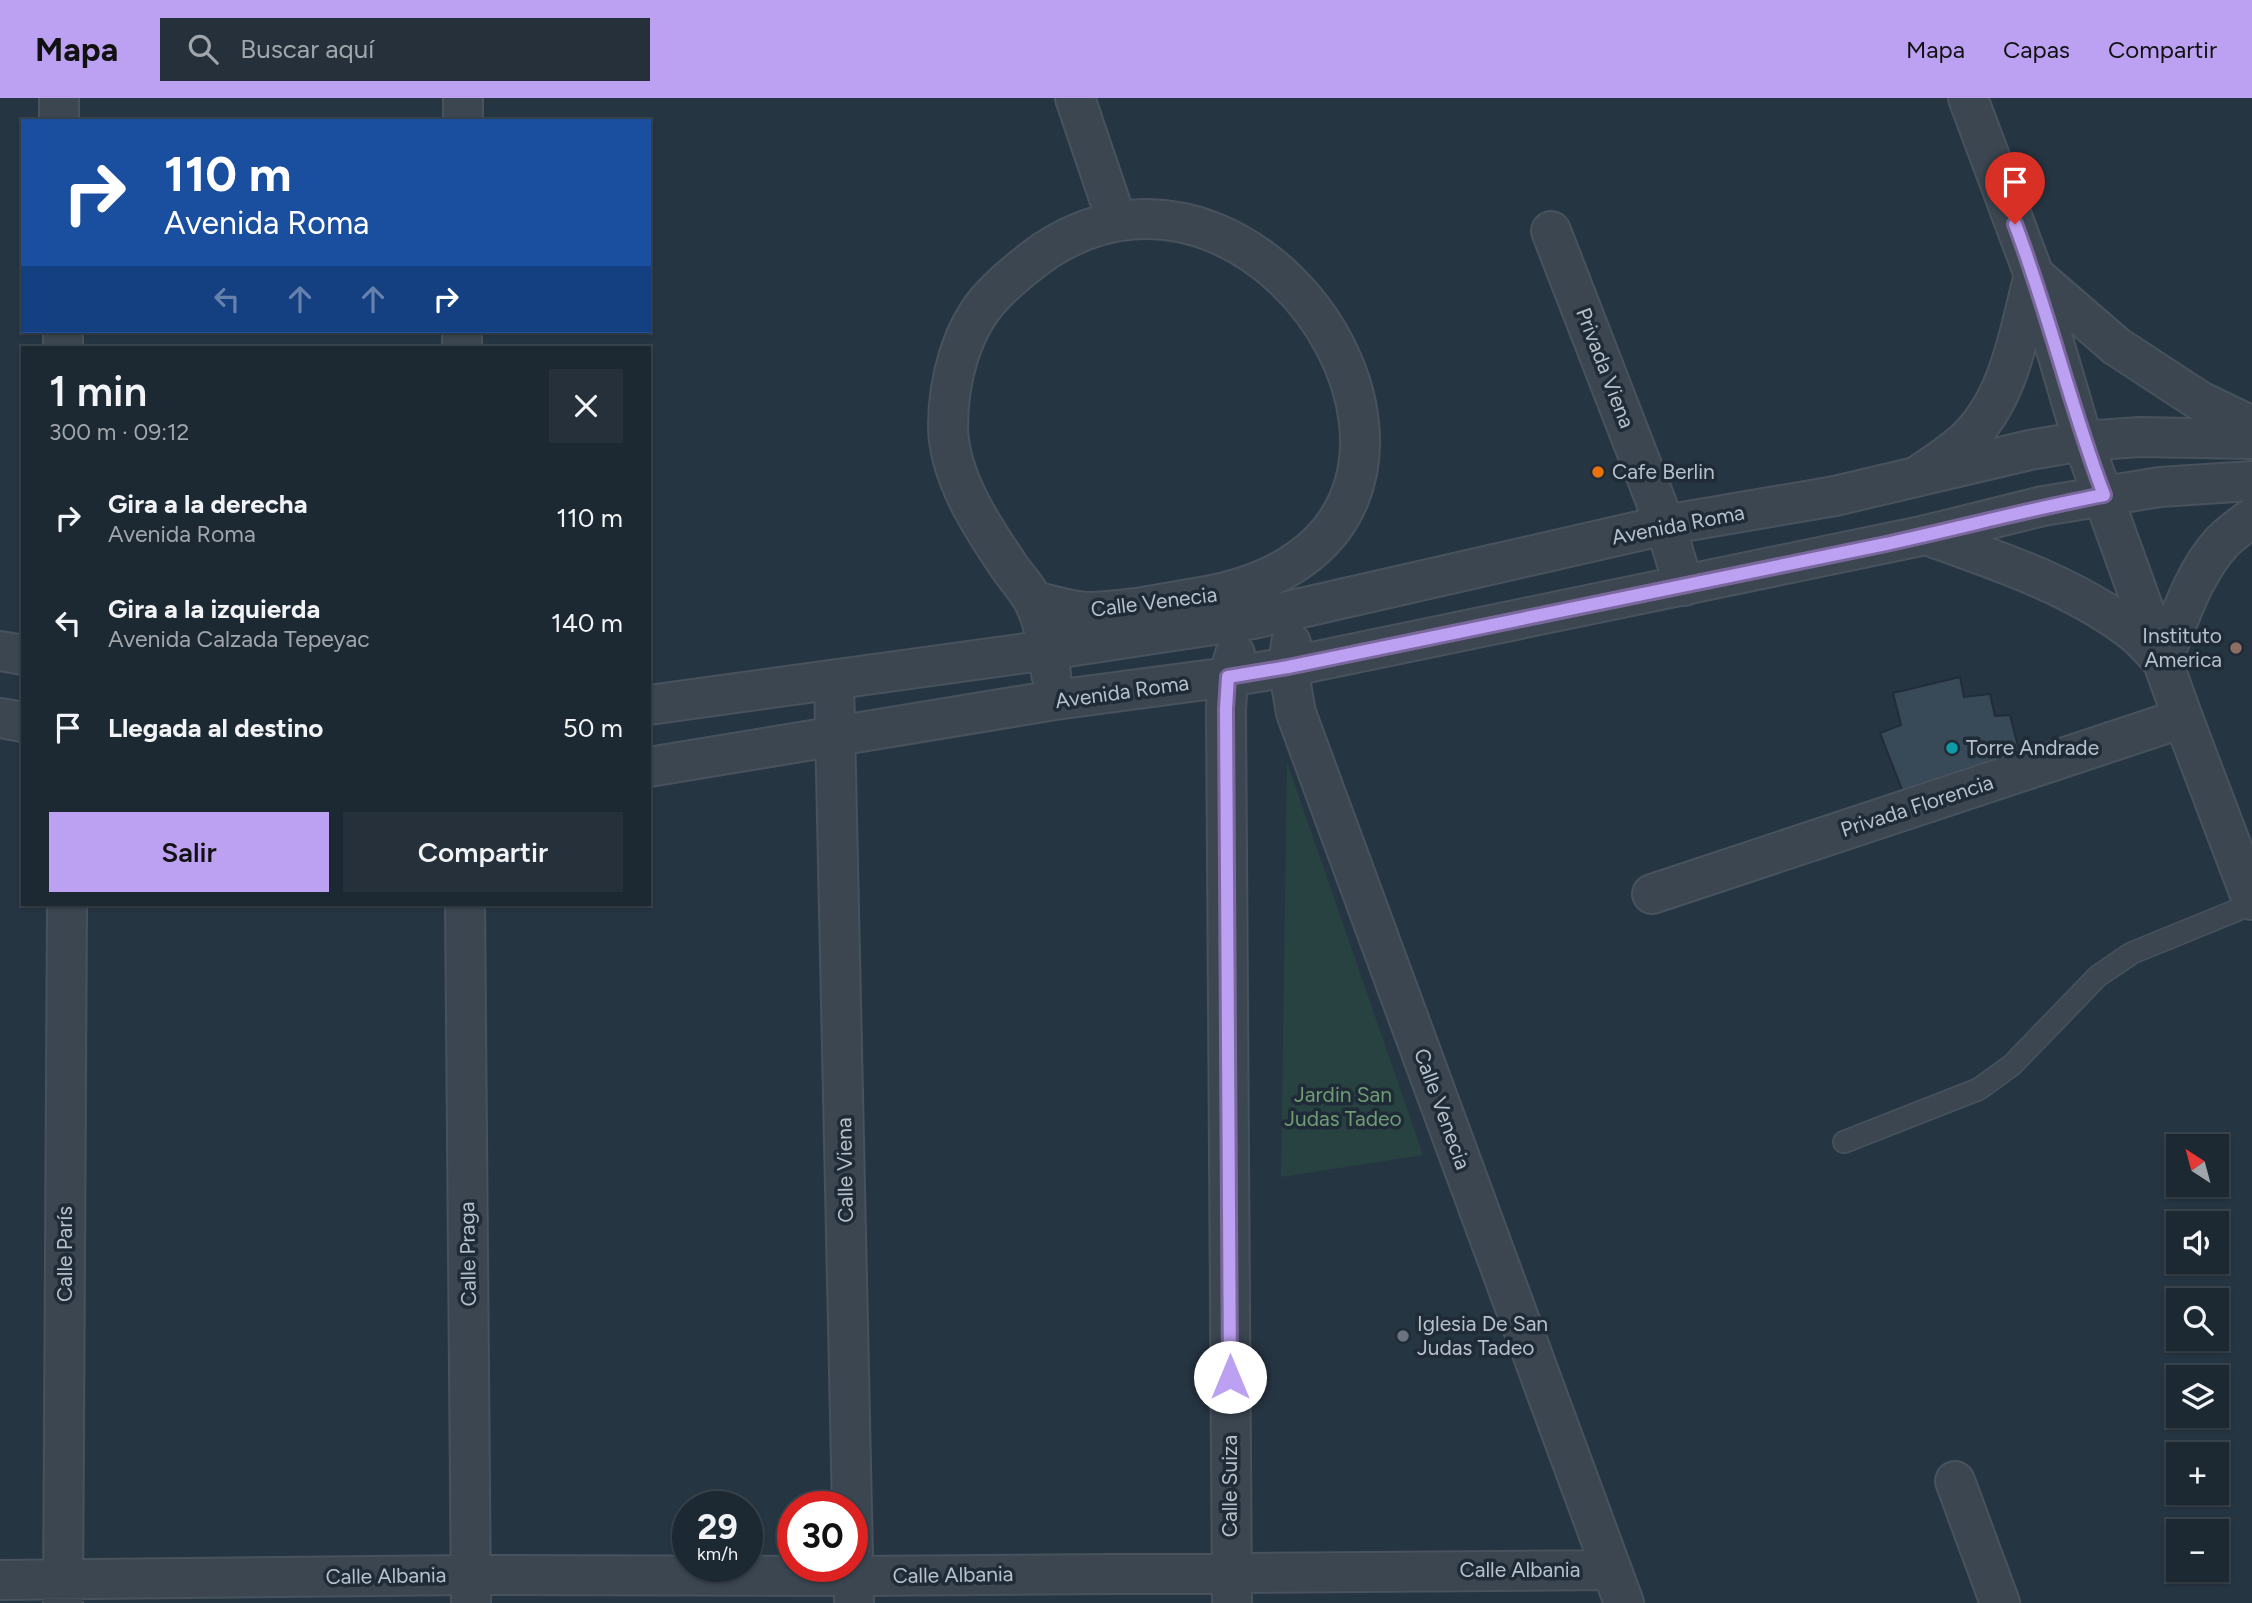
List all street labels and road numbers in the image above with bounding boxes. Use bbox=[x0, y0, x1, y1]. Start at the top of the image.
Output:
street label: Privada Viena bbox=[1571, 304, 1640, 432]
street label: Avenida Roma bbox=[1609, 499, 1746, 550]
street label: Calle Venecia bbox=[1089, 581, 1219, 622]
street label: Avenida Roma bbox=[1053, 670, 1190, 713]
street label: Privada Florencia bbox=[1837, 769, 1996, 842]
street label: Calle Venecia bbox=[1409, 1045, 1476, 1173]
street label: Calle Viena bbox=[831, 1117, 858, 1223]
street label: Calle Praga bbox=[454, 1201, 481, 1307]
street label: Calle París bbox=[52, 1206, 77, 1302]
street label: Calle Suiza bbox=[1217, 1435, 1242, 1537]
street label: Calle Albania bbox=[1460, 1557, 1580, 1582]
street label: Calle Albania bbox=[892, 1561, 1014, 1588]
street label: Calle Albania bbox=[325, 1562, 447, 1589]

